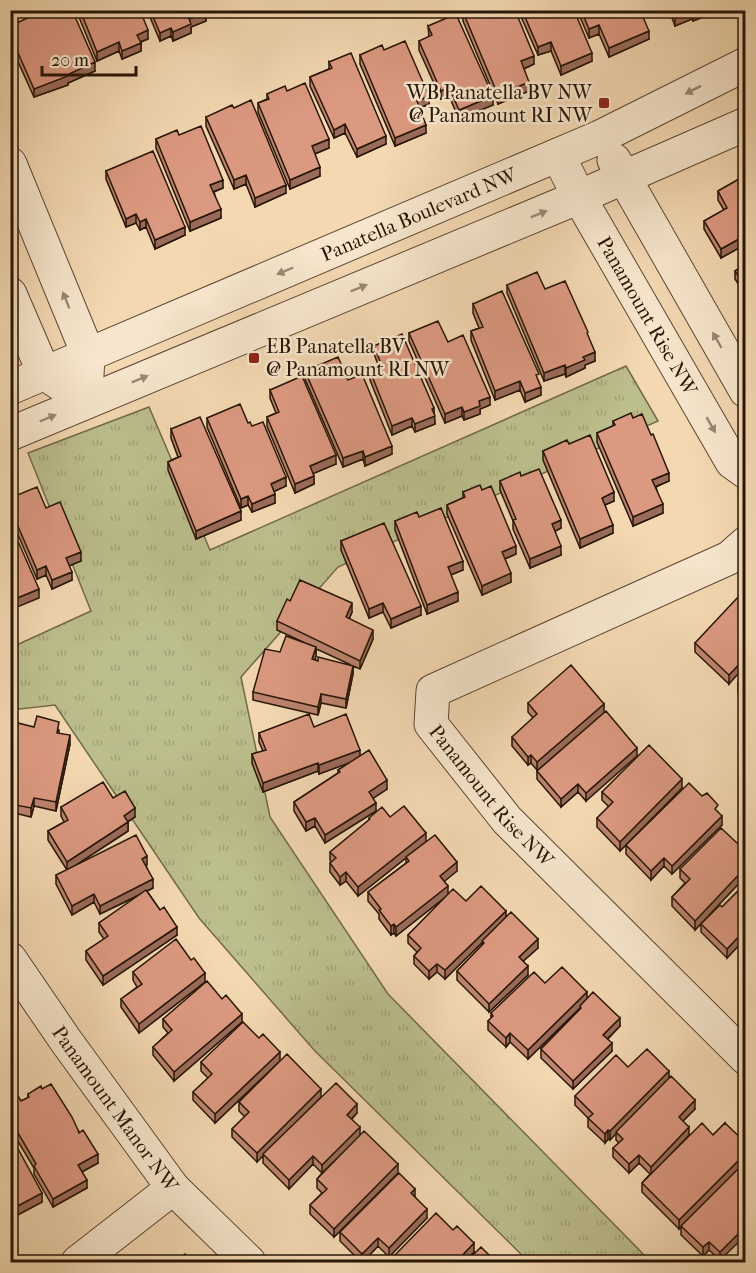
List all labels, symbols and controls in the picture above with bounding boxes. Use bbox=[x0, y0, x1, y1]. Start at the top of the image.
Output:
scale bar bbox=[42, 39, 136, 77]
text: 20 m bbox=[51, 50, 89, 71]
place label: WB Panatella BV NW @ Panamount RI NW bbox=[406, 81, 593, 127]
one-way arrow bbox=[685, 85, 702, 95]
marker: WB Panatella BV NW @ Panamount RI NW bbox=[597, 96, 611, 110]
street label: Panatella Boulevard NW bbox=[317, 162, 521, 266]
one-way arrow bbox=[531, 209, 549, 219]
street label: Panamount Rise NW bbox=[593, 232, 703, 400]
one-way arrow bbox=[275, 266, 293, 276]
one-way arrow bbox=[351, 283, 369, 293]
one-way arrow bbox=[61, 291, 70, 309]
one-way arrow bbox=[712, 331, 722, 348]
place label: EB Panatella BV @ Panamount RI NW bbox=[266, 335, 451, 381]
marker: EB Panatella BV @ Panamount RI NW bbox=[247, 351, 261, 365]
one-way arrow bbox=[132, 374, 150, 384]
one-way arrow bbox=[40, 413, 58, 423]
one-way arrow bbox=[705, 417, 716, 433]
street label: Panamount Rise NW bbox=[424, 720, 559, 872]
street label: Panamount Manor NW bbox=[47, 1021, 184, 1197]

